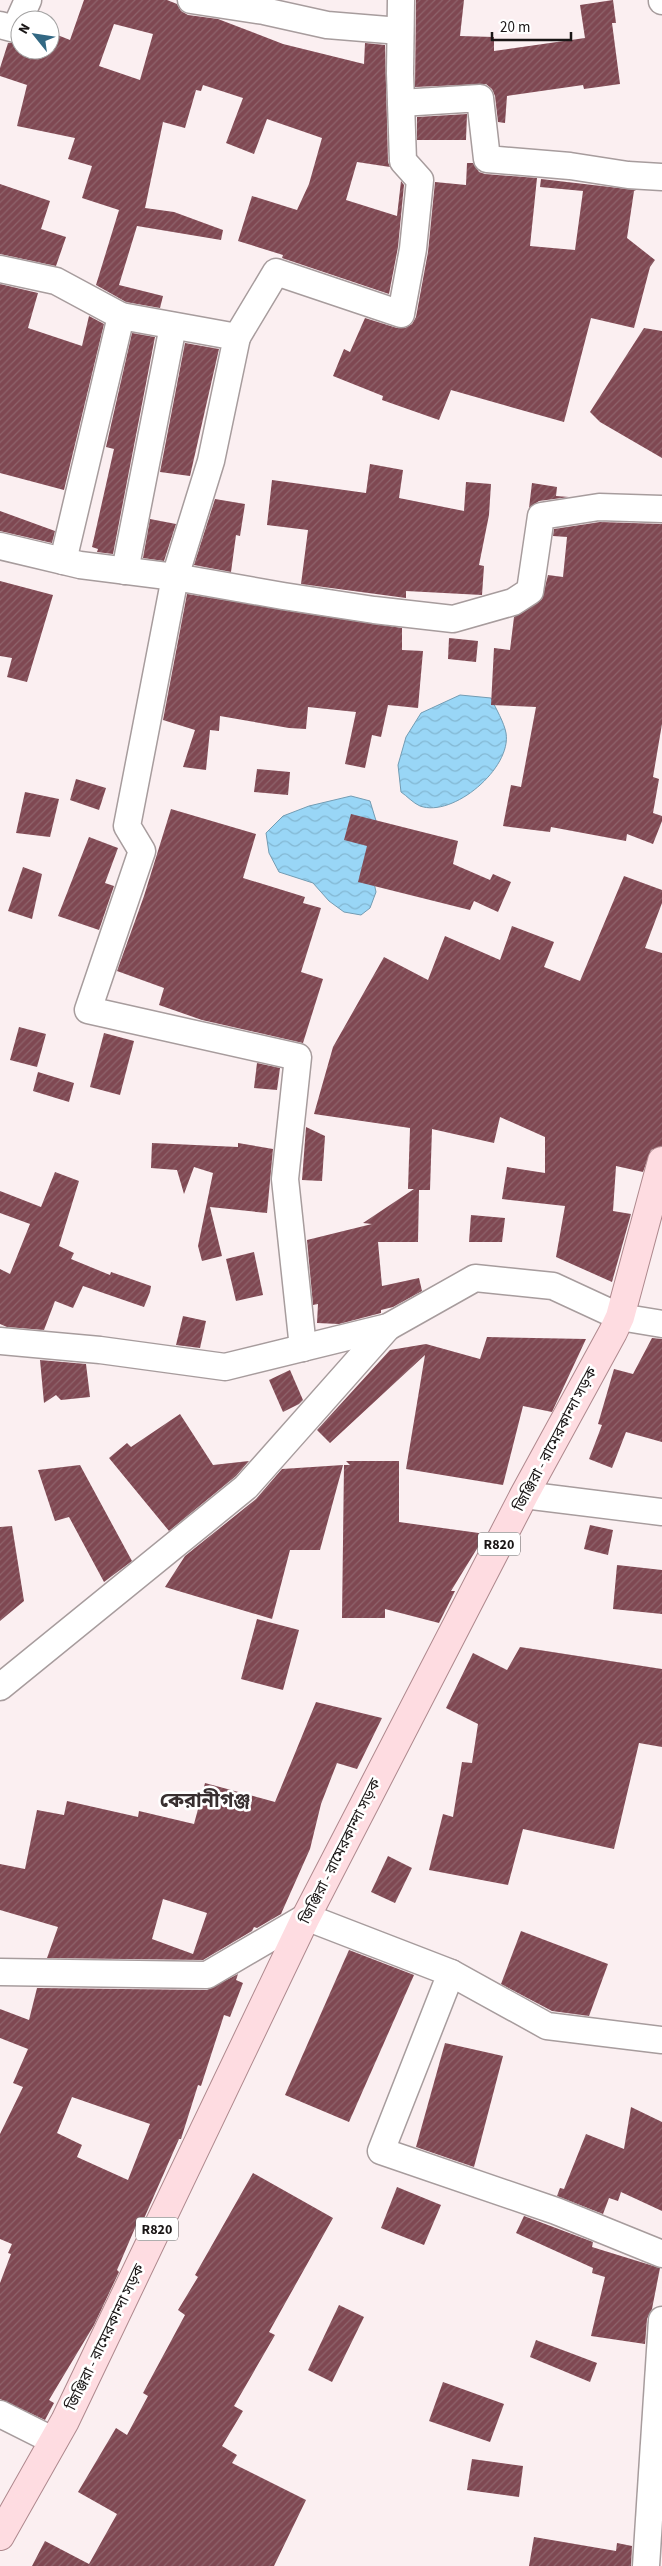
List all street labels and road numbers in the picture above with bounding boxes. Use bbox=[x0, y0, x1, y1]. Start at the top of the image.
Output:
street label: জিঞ্জিরা - রামেরকান্দা সড়ক bbox=[508, 1363, 603, 1516]
road number: R820 bbox=[478, 1532, 520, 1556]
street label: জিঞ্জিরা - রামেরকান্দা সড়ক bbox=[294, 1774, 387, 1928]
road number: R820 bbox=[136, 2218, 178, 2240]
street label: জিঞ্জিরা - রামেরকান্দা সড়ক bbox=[60, 2260, 150, 2415]

